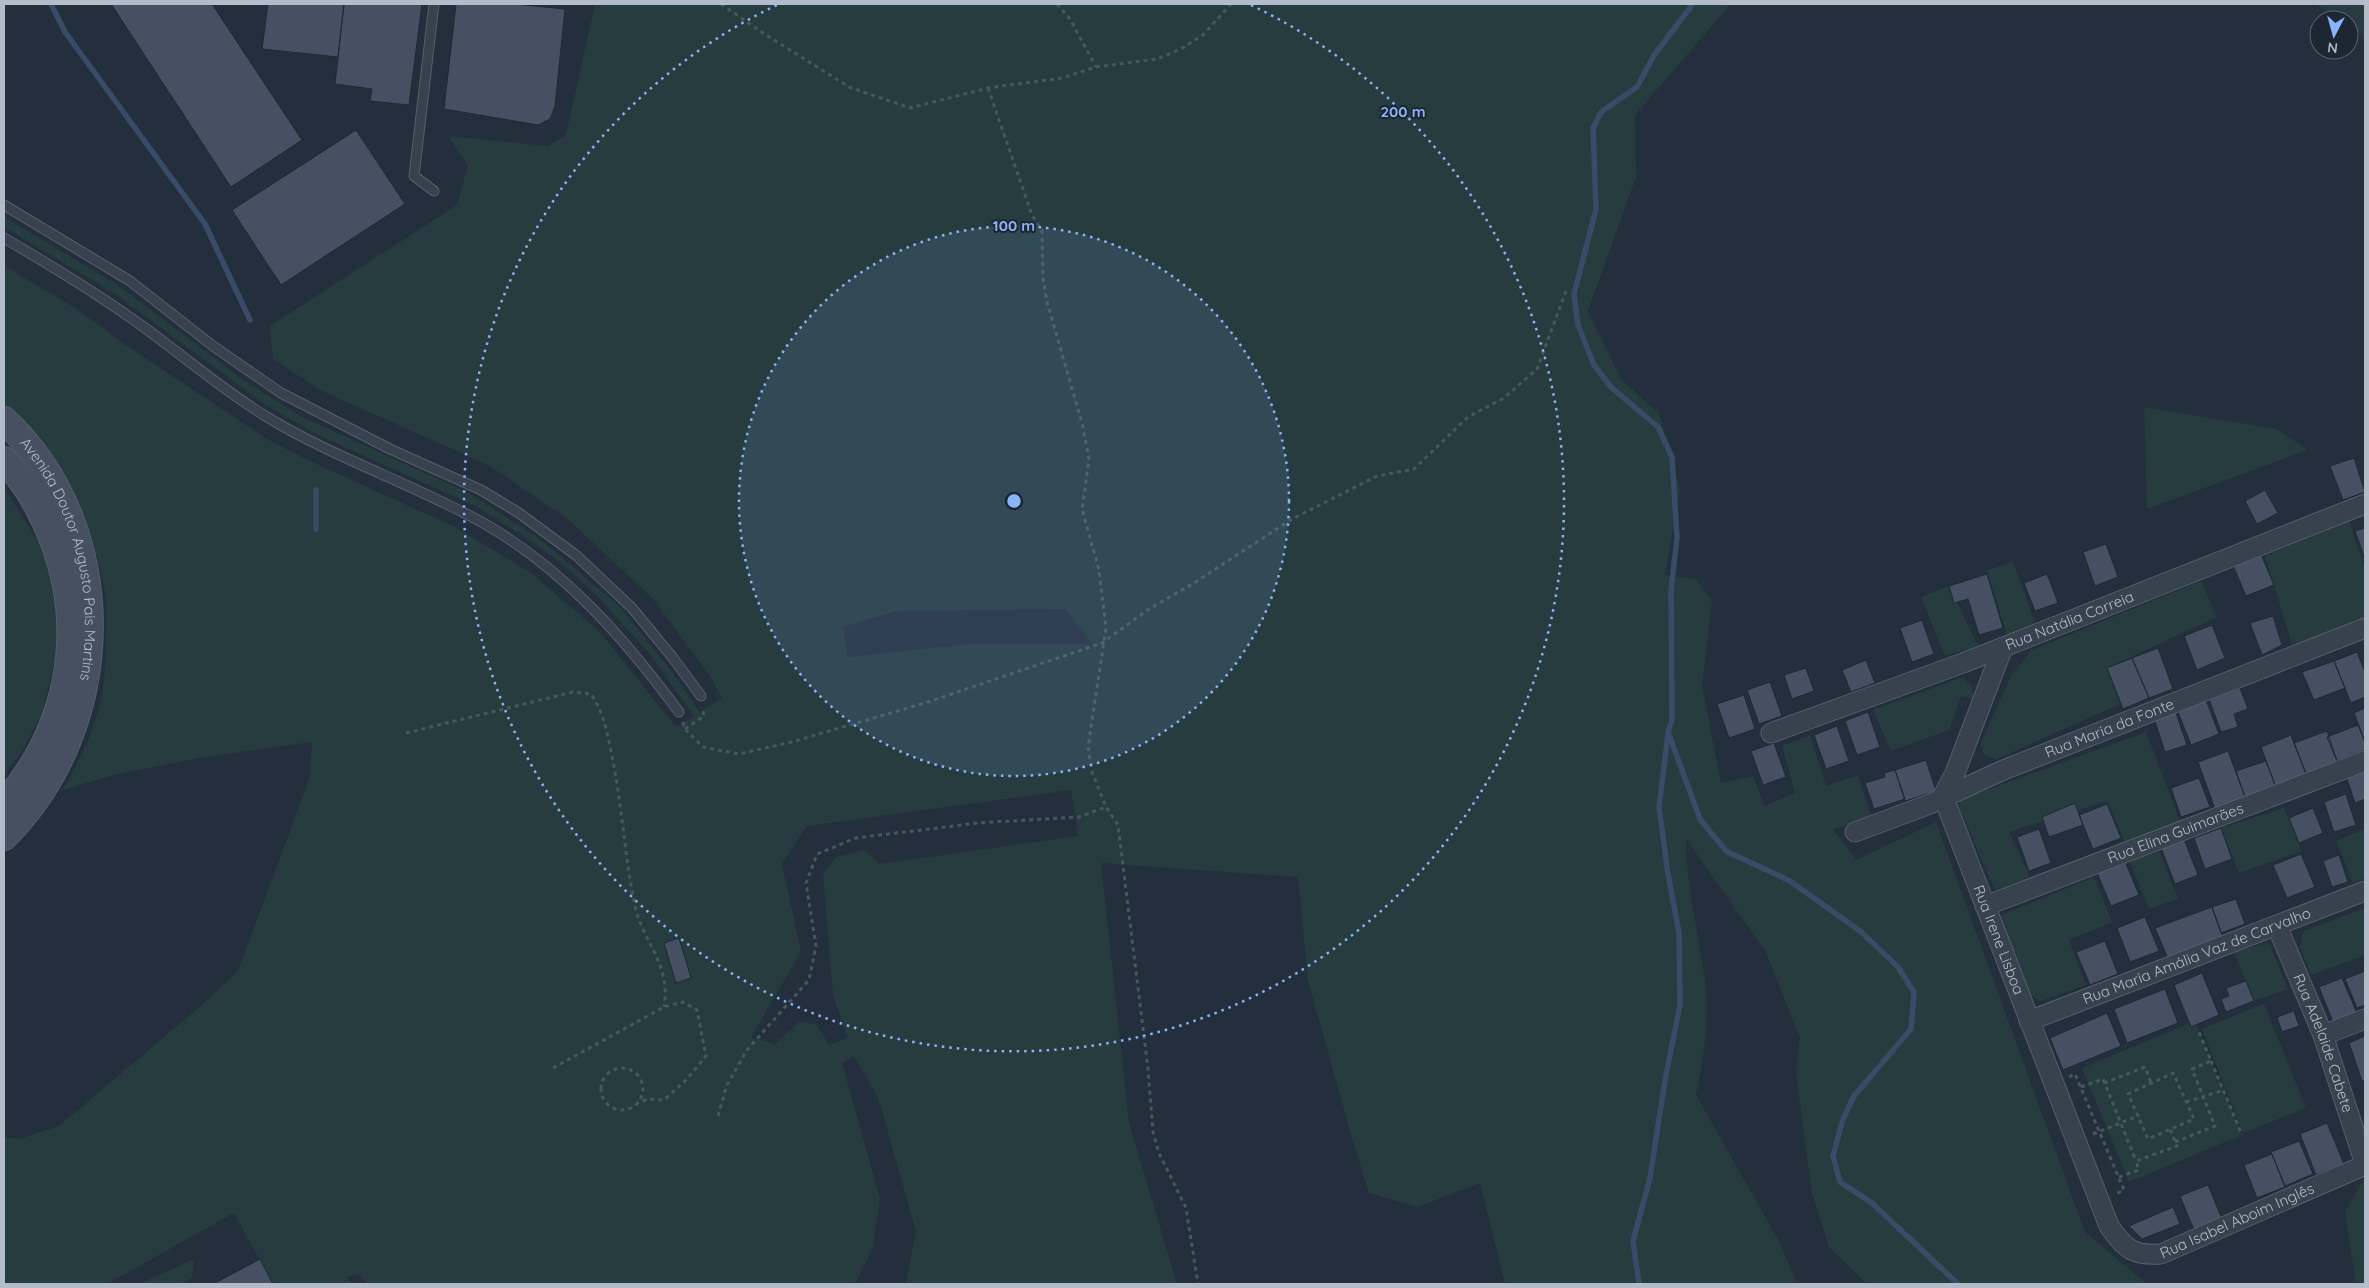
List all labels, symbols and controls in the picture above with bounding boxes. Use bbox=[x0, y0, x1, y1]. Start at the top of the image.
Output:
north arrow bbox=[2309, 10, 2359, 60]
text: N bbox=[2327, 38, 2339, 57]
text: 200 m bbox=[1381, 102, 1426, 121]
text: 100 m bbox=[993, 216, 1035, 235]
street label: Avenida Doutor Augusto Pais Martins bbox=[16, 433, 100, 682]
centre of rings bbox=[1005, 492, 1023, 510]
street label: Rua Natália Correia bbox=[2002, 586, 2136, 654]
street label: Rua Maria da Fonte bbox=[2042, 694, 2177, 762]
street label: Rua Elina Guimarães bbox=[2105, 798, 2246, 867]
street label: Rua Irene Lisboa bbox=[1969, 882, 2029, 997]
street label: Rua Maria Amália Vaz de Carvalho bbox=[2080, 903, 2313, 1008]
street label: Rua Adelaide Cabete bbox=[2289, 971, 2358, 1115]
street label: Rua Isabel Aboim Inglês bbox=[2157, 1178, 2317, 1262]

